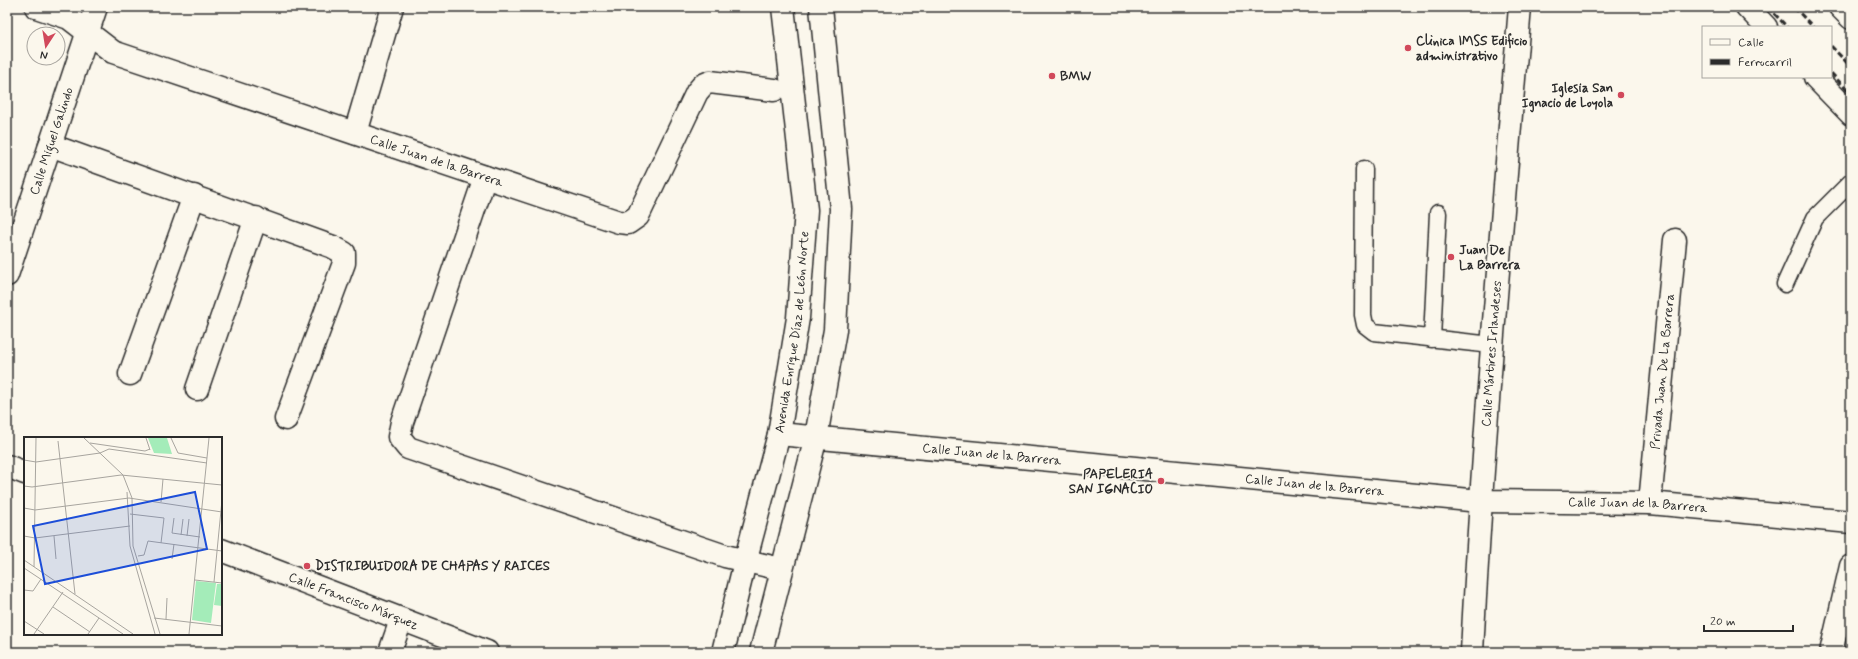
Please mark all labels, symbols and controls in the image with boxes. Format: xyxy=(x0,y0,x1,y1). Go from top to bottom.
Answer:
north arrow xyxy=(26,26,66,66)
legend xyxy=(1702,26,1832,78)
place label: Clinica IMSS Edificio administrativo xyxy=(1416,33,1528,65)
text: Calle xyxy=(1738,35,1764,51)
marker: Clinica IMSS Edificio administrativo xyxy=(1403,43,1413,53)
text: N xyxy=(39,47,49,62)
text: Ferrocarril xyxy=(1738,55,1792,71)
place label: BMW xyxy=(1060,68,1091,85)
marker: BMW xyxy=(1047,71,1057,81)
place label: Iglesia San Ignacio de Loyola xyxy=(1522,80,1613,113)
street label: Calle Miguel Galindo xyxy=(26,85,77,197)
marker: Iglesia San Ignacio de Loyola xyxy=(1616,90,1626,100)
street label: Calle Juan de la Barrera xyxy=(368,130,506,191)
street label: Avenida Enrique Díaz de León Norte xyxy=(771,230,813,434)
place label: Juan De La Barrera xyxy=(1459,242,1521,274)
marker: Juan De La Barrera xyxy=(1446,252,1456,262)
street label: Calle Mártires Irlandeses xyxy=(1478,280,1506,427)
street label: Privada Juan De La Barrera xyxy=(1647,293,1678,450)
inset map xyxy=(24,437,222,635)
street label: Calle Juan de la Barrera xyxy=(922,439,1063,469)
place label: PAPELERIA SAN IGNACIO xyxy=(1069,466,1153,498)
street label: Calle Juan de la Barrera xyxy=(1244,470,1385,500)
marker: PAPELERIA SAN IGNACIO xyxy=(1156,476,1166,486)
street label: Calle Juan de la Barrera xyxy=(1568,494,1708,517)
place label: DISTRIBUIDORA DE CHAPAS Y RAICES xyxy=(315,558,550,575)
marker: DISTRIBUIDORA DE CHAPAS Y RAICES xyxy=(302,561,312,571)
street label: Calle Francisco Márquez xyxy=(286,568,421,634)
scale bar xyxy=(1704,607,1793,633)
text: 20 m xyxy=(1710,614,1736,630)

